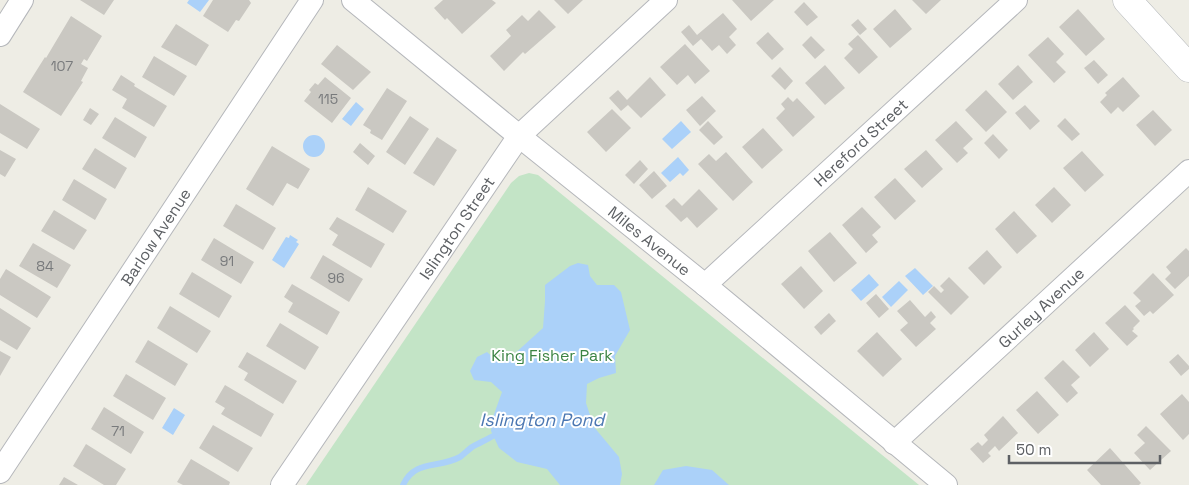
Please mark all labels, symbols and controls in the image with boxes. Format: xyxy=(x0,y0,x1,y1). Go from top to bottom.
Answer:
house number: 107 xyxy=(51,57,73,75)
house number: 115 xyxy=(318,90,338,108)
street label: Hereford Street xyxy=(809,94,912,191)
street label: Islington Street xyxy=(415,172,500,284)
street label: Barlow Avenue xyxy=(116,184,196,290)
street label: Miles Avenue xyxy=(604,202,695,281)
house number: 91 xyxy=(220,252,234,270)
house number: 84 xyxy=(36,257,54,275)
street label: Gurley Avenue xyxy=(994,263,1089,353)
house number: 96 xyxy=(327,269,345,287)
park label: King Fisher Park xyxy=(491,345,613,366)
water label: Islington Pond xyxy=(480,408,607,431)
house number: 71 xyxy=(111,422,125,440)
scale bar xyxy=(1009,432,1160,464)
text: 50 m xyxy=(1016,440,1051,459)

